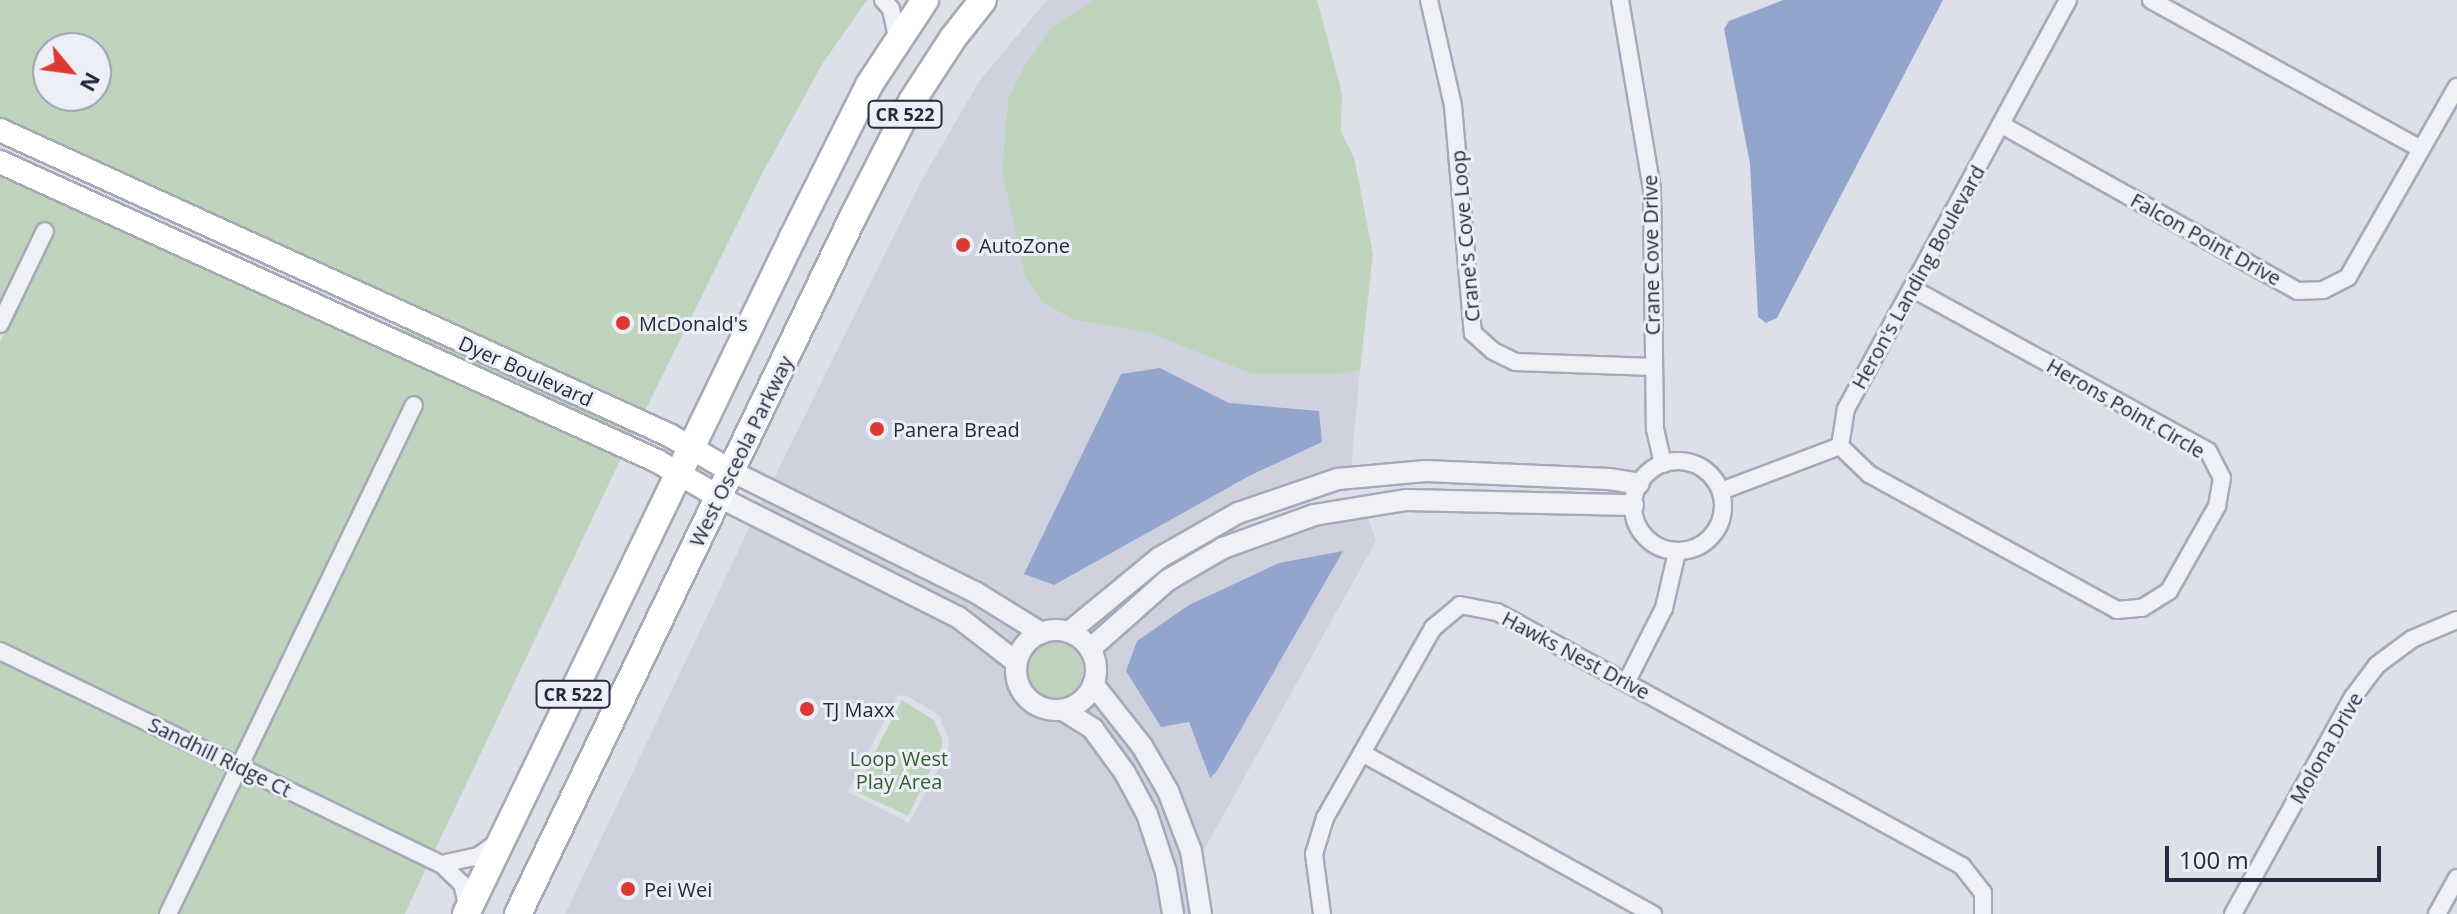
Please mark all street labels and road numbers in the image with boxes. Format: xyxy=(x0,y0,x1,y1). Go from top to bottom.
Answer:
road number: CR 522 xyxy=(867,100,943,128)
street label: Crane's Cove Loop xyxy=(1446,149,1484,323)
street label: Heron's Landing Boulevard xyxy=(1846,161,1990,393)
street label: Crane Cove Drive xyxy=(1638,175,1664,335)
street label: Falcon Point Drive xyxy=(2127,188,2285,290)
street label: Dyer Boulevard xyxy=(455,331,597,411)
street label: West Osceola Parkway xyxy=(684,352,798,550)
street label: Herons Point Circle xyxy=(2043,353,2209,463)
street label: Hawks Nest Drive xyxy=(1498,606,1654,704)
road number: CR 522 xyxy=(535,680,611,708)
street label: Molona Drive xyxy=(2284,688,2368,808)
street label: Sandhill Ridge Ct xyxy=(145,712,295,802)

